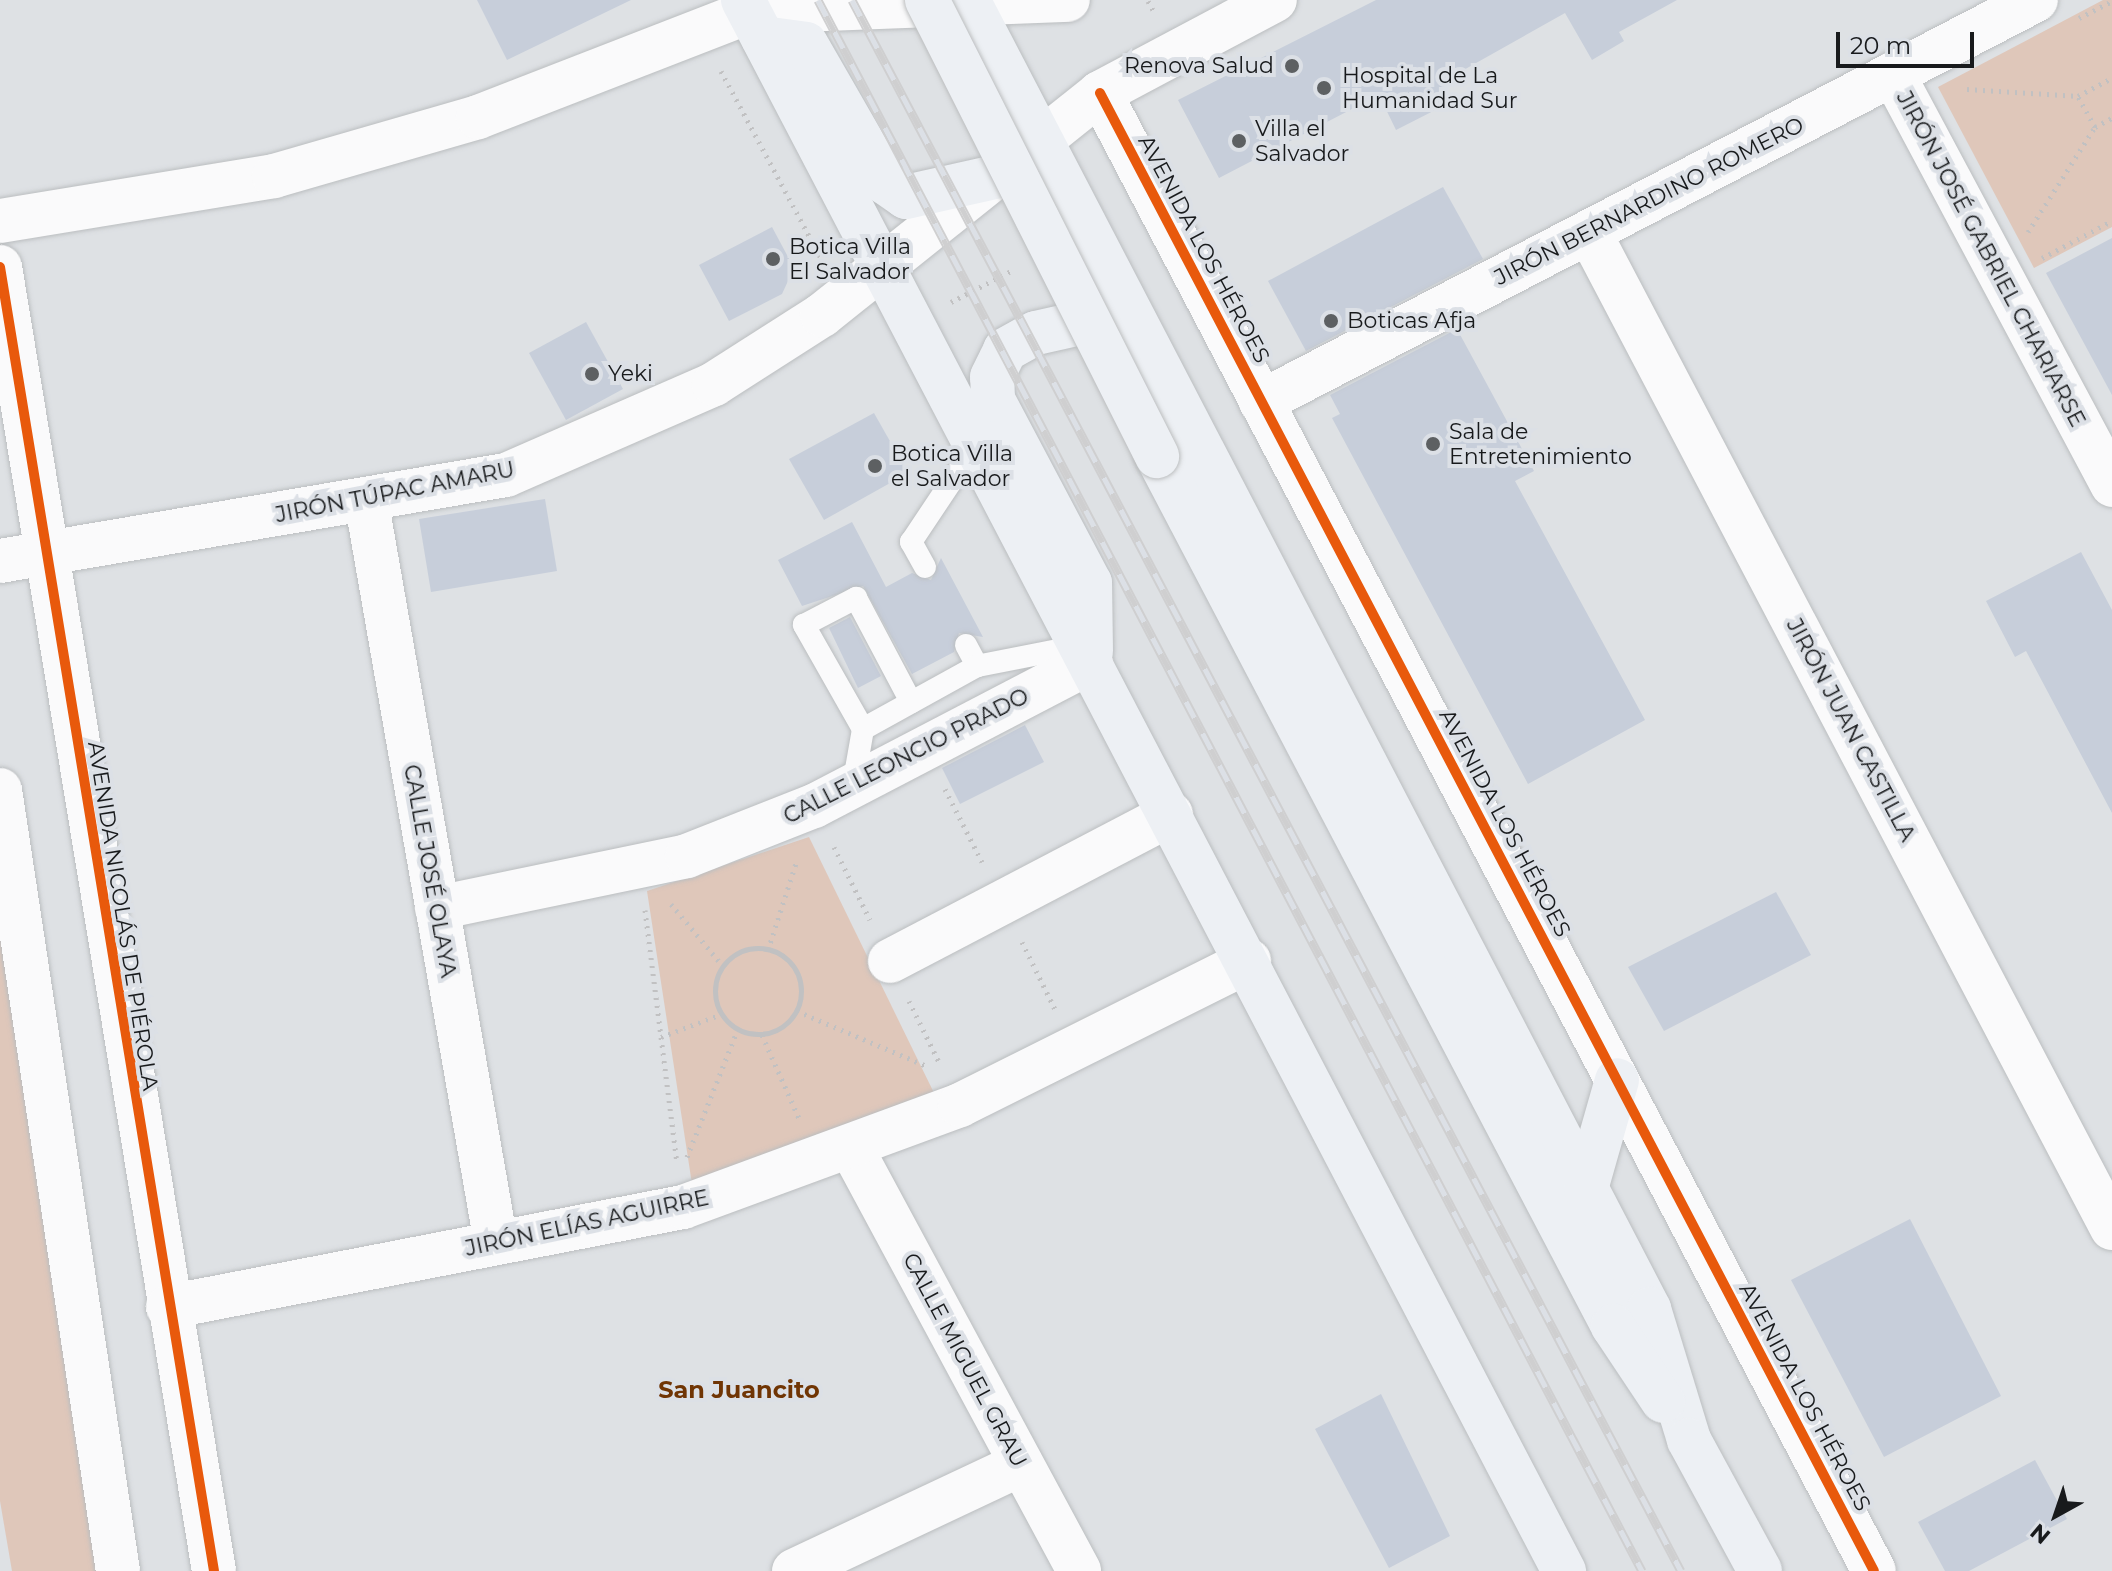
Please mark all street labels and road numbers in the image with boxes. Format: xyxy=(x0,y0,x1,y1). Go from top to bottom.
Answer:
street label: JIRÓN JOSÉ GABRIEL CHARIARSE xyxy=(1891,87,2091,431)
street label: JIRÓN BERNARDINO ROMERO xyxy=(1490,111,1808,291)
street label: AVENIDA LOS HÉROES xyxy=(1133,131,1275,367)
street label: JIRÓN TÚPAC AMARU xyxy=(273,456,517,528)
street label: JIRÓN JUAN CASTILLA xyxy=(1781,614,1921,846)
street label: CALLE LEONCIO PRADO xyxy=(779,683,1033,829)
street label: AVENIDA LOS HÉROES xyxy=(1434,705,1576,941)
street label: AVENIDA NICOLÁS DE PIÉROLA xyxy=(82,739,164,1093)
street label: CALLE JOSÉ OLAYA xyxy=(398,762,462,980)
street label: JIRÓN ELÍAS AGUIRRE xyxy=(463,1184,711,1262)
street label: CALLE MIGUEL GRAU xyxy=(897,1248,1033,1472)
street label: AVENIDA LOS HÉROES xyxy=(1734,1279,1876,1515)

